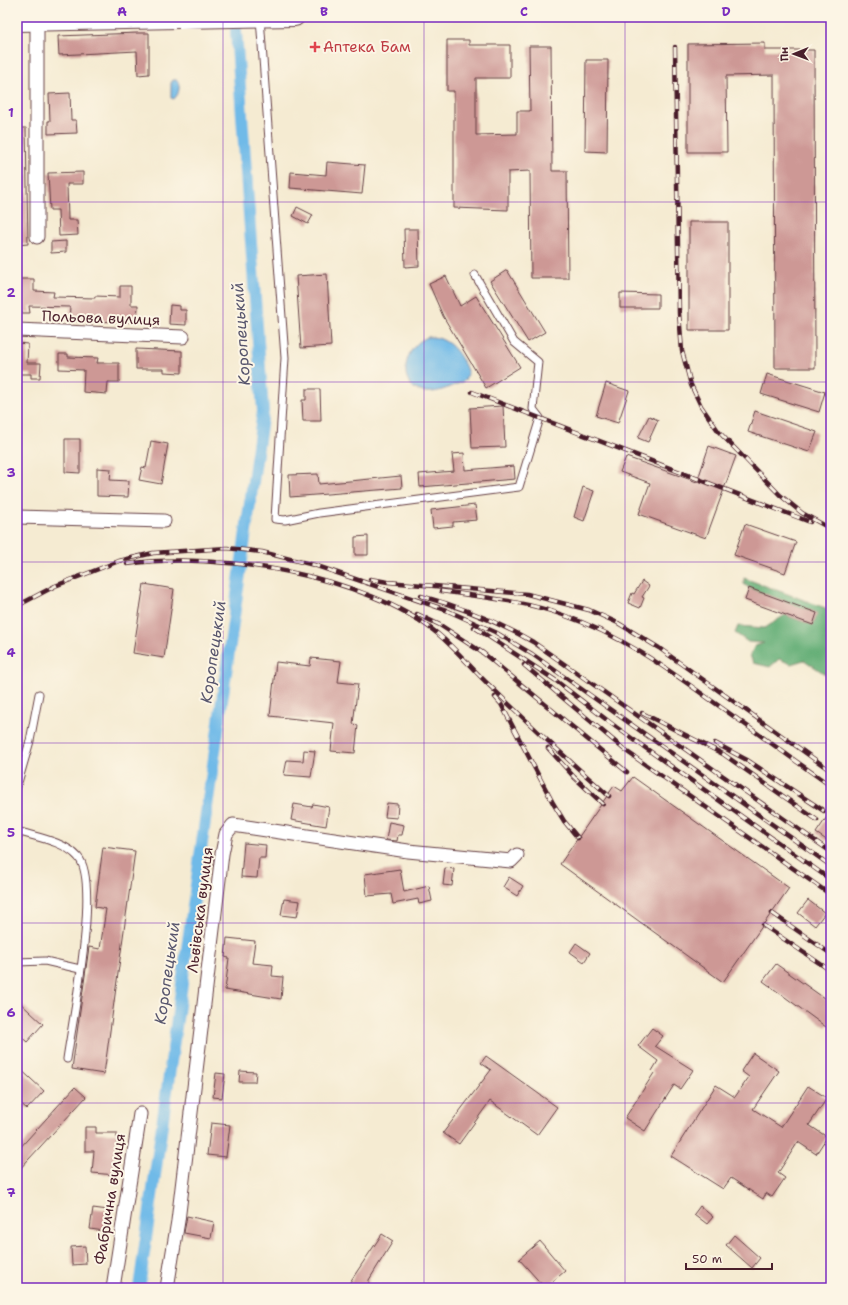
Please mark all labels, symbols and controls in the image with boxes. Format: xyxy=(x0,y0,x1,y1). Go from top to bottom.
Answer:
text: A xyxy=(117,3,127,20)
text: B xyxy=(320,3,328,20)
text: C xyxy=(520,3,528,20)
text: D xyxy=(721,3,731,20)
north arrow xyxy=(774,34,814,74)
place label: Аптека Бам xyxy=(323,37,411,57)
marker: Аптека Бам xyxy=(310,42,320,52)
text: Пн xyxy=(777,47,792,62)
text: 1 xyxy=(8,104,14,121)
water label: Коропецький xyxy=(227,282,255,386)
text: 2 xyxy=(6,284,16,301)
street label: Польова вулиця xyxy=(41,306,161,330)
text: 3 xyxy=(6,464,16,481)
water label: Коропецький xyxy=(195,599,231,705)
text: 4 xyxy=(6,644,16,661)
text: 5 xyxy=(7,824,15,841)
street label: Львівська вулиця xyxy=(182,846,218,974)
water label: Коропецький xyxy=(149,920,185,1026)
text: 6 xyxy=(6,1004,16,1021)
street label: Фабрична вулиця xyxy=(90,1132,130,1266)
text: 7 xyxy=(6,1184,16,1201)
scale bar xyxy=(686,1245,772,1271)
text: 50 m xyxy=(692,1251,722,1267)

